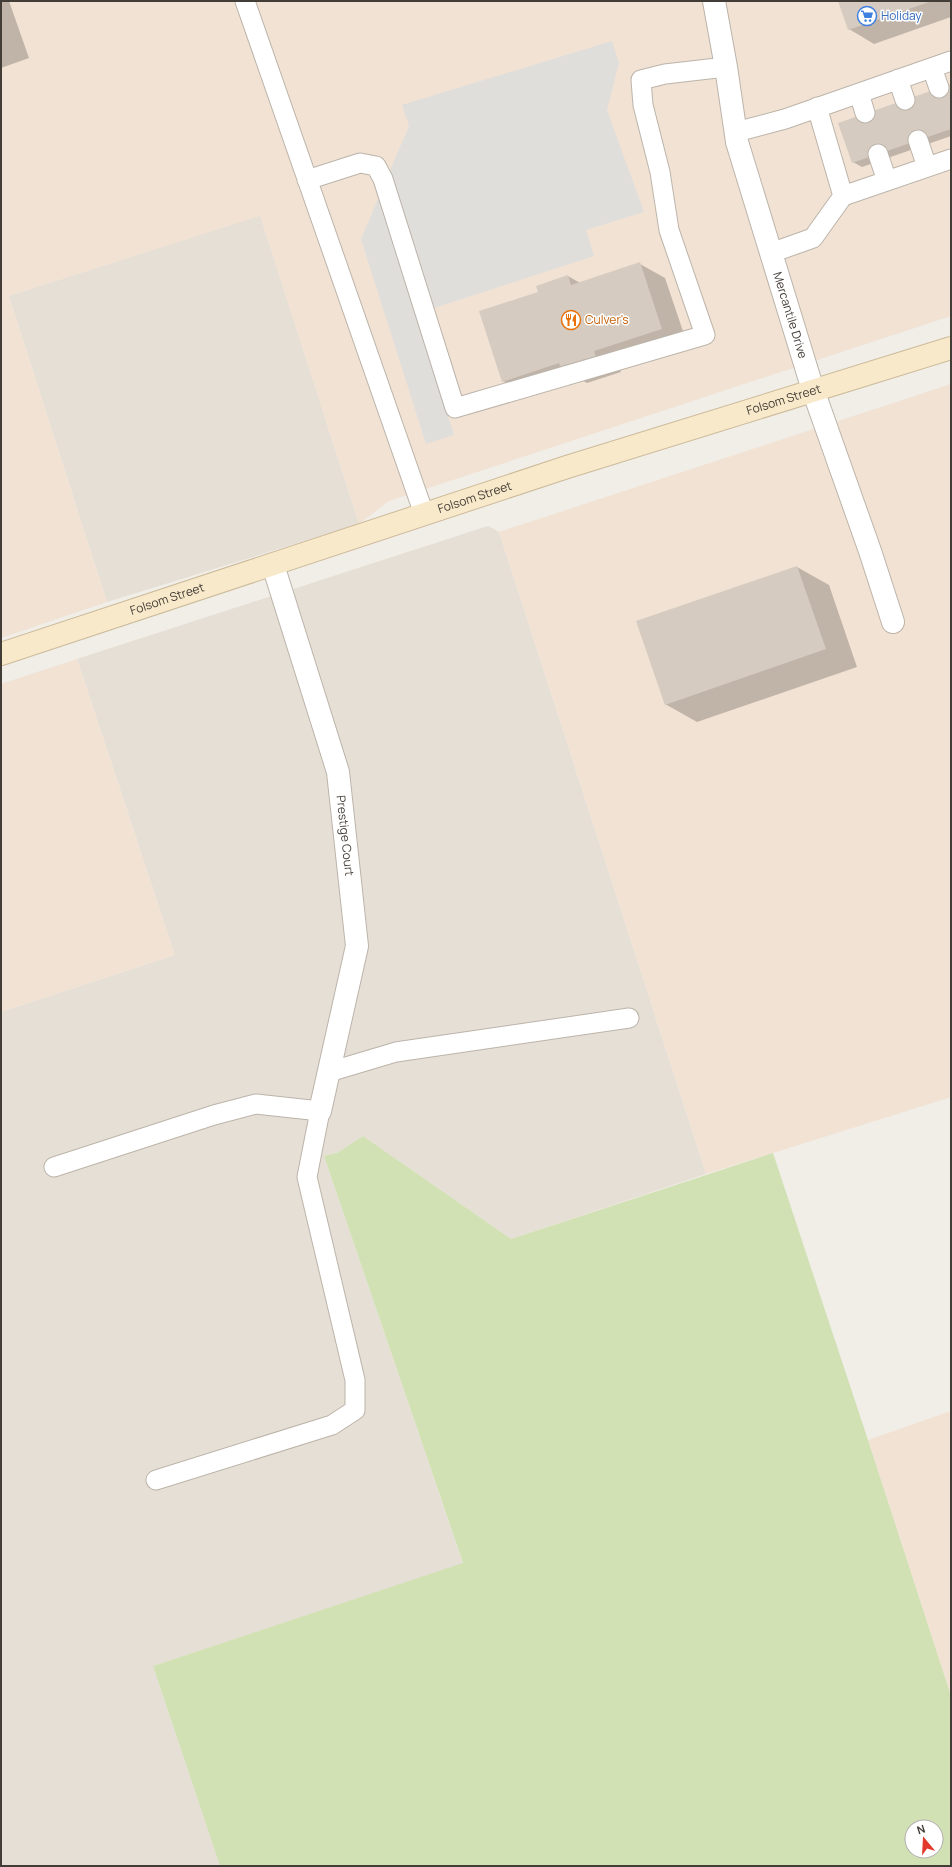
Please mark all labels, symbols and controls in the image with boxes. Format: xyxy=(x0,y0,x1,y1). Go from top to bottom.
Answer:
supermarket icon: Holiday xyxy=(856,5,878,27)
place label: Holiday xyxy=(881,7,922,24)
street label: Mercantile Drive xyxy=(769,270,812,360)
restaurant icon: Culver's xyxy=(560,309,582,331)
place label: Culver's xyxy=(585,311,629,328)
street label: Folsom Street xyxy=(744,380,823,419)
street label: Folsom Street xyxy=(435,477,514,517)
street label: Folsom Street xyxy=(128,578,206,619)
street label: Prestige Court xyxy=(333,794,358,877)
north arrow xyxy=(904,1819,944,1859)
text: N xyxy=(915,1821,927,1837)

